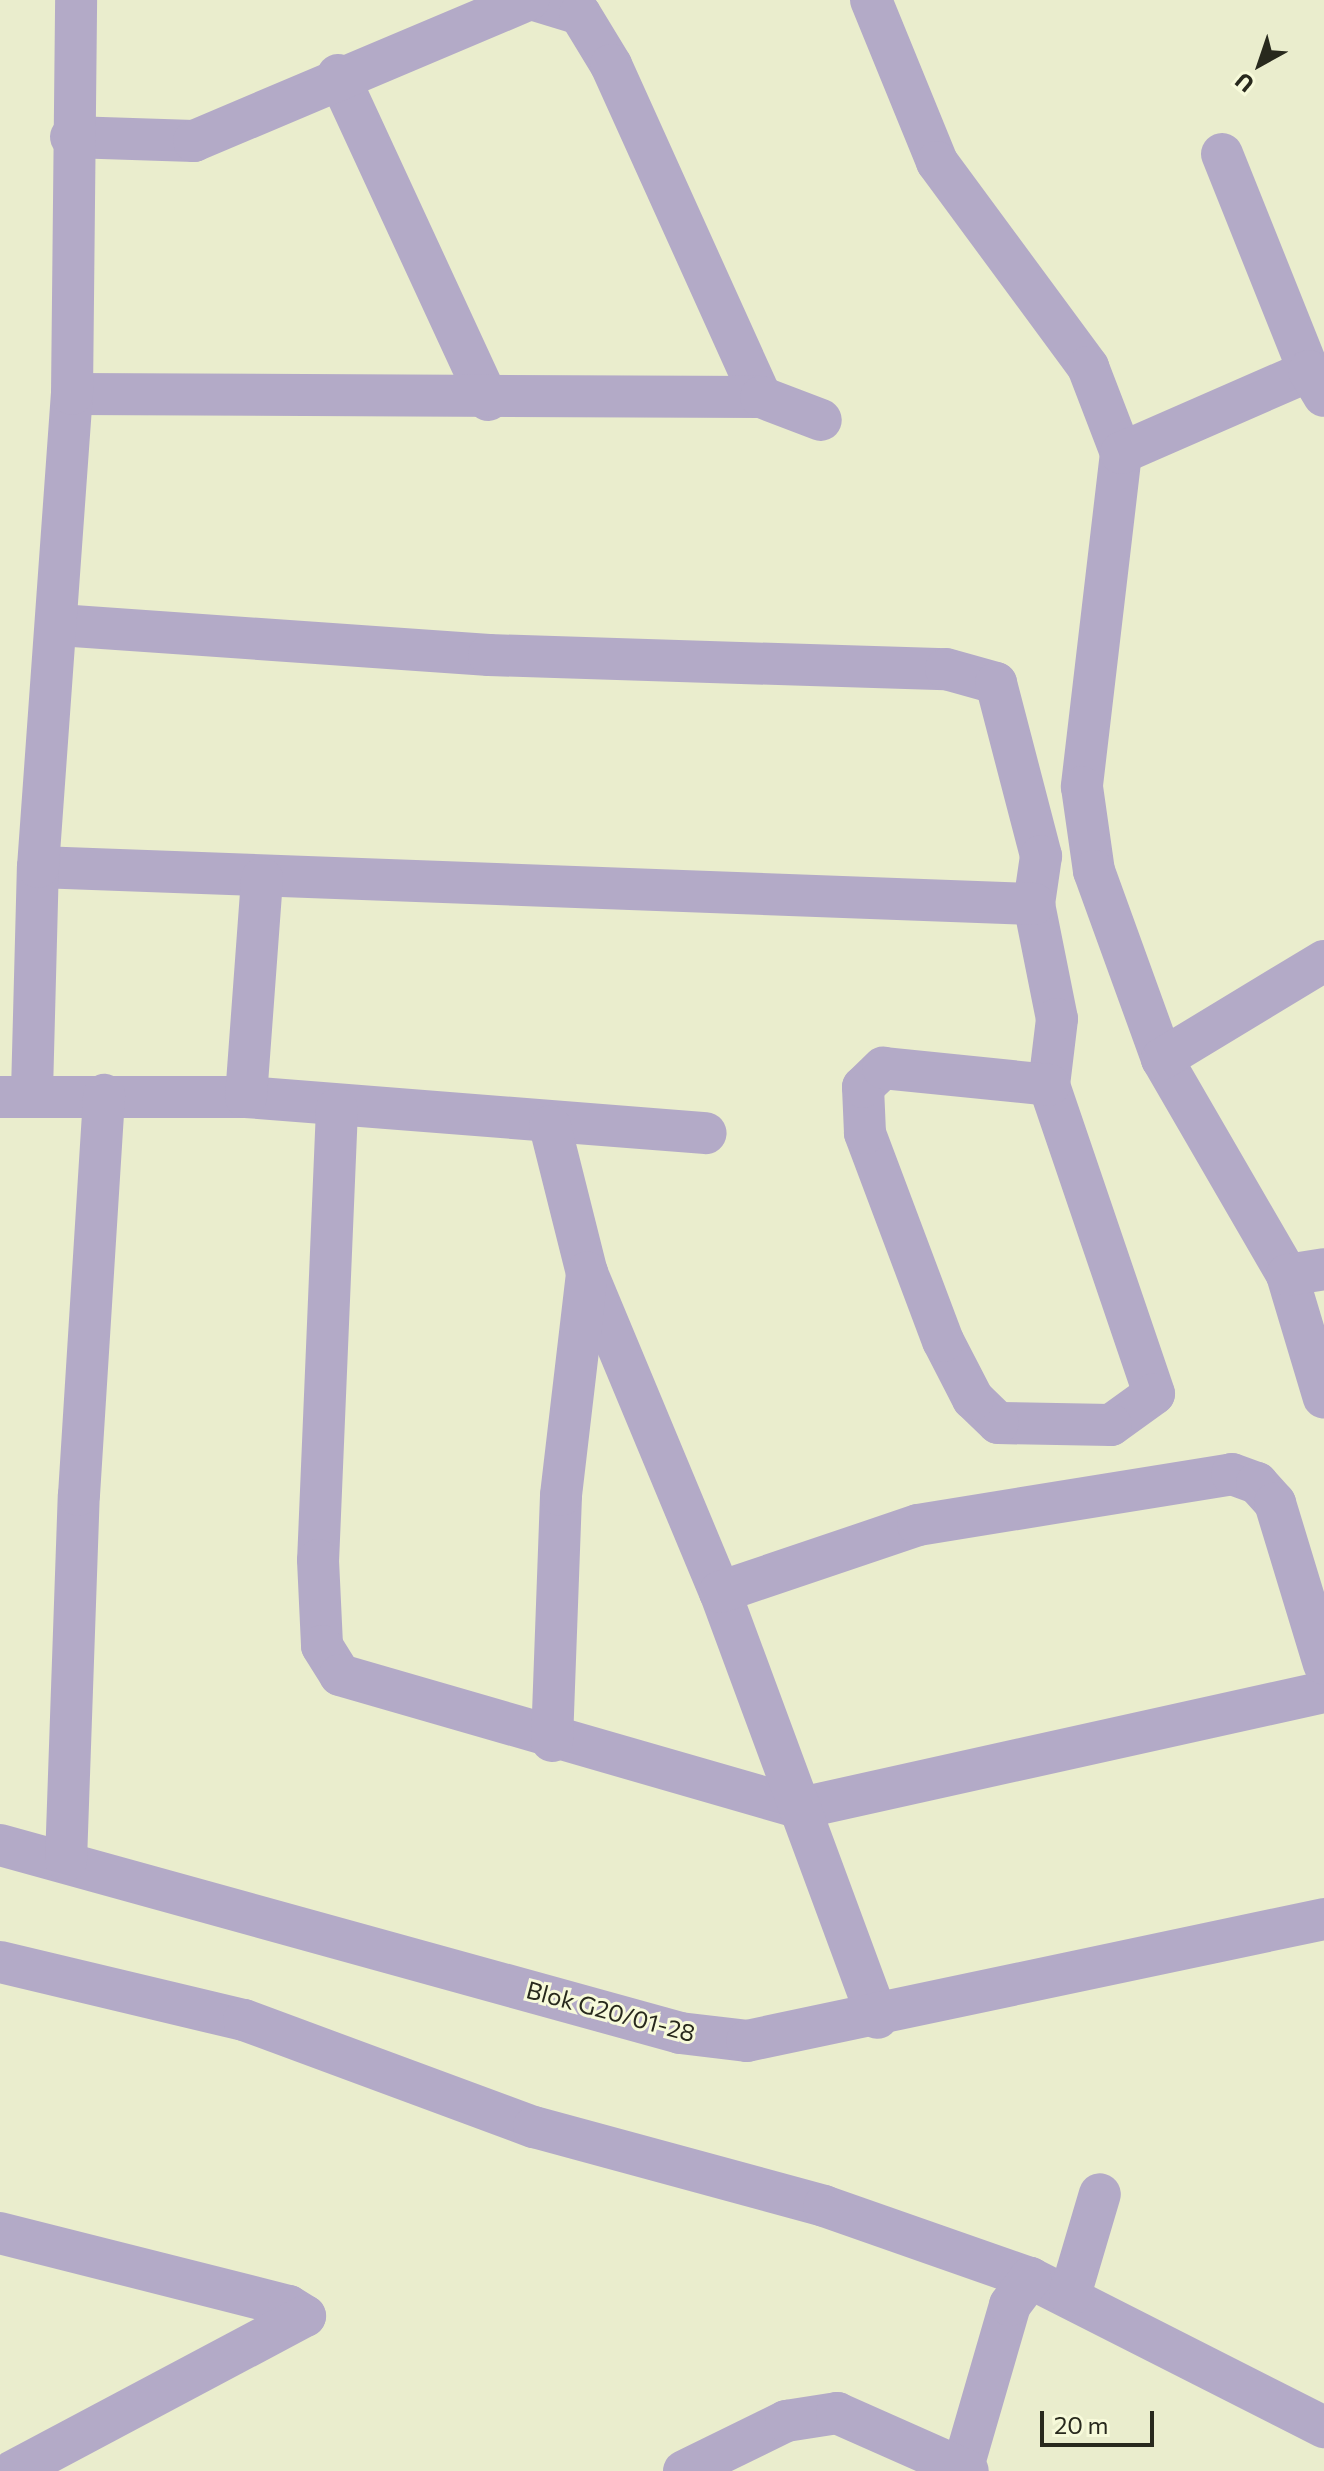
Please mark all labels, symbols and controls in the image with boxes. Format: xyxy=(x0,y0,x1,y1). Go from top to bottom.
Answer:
north arrow xyxy=(1220,24,1300,104)
text: U xyxy=(1229,67,1259,98)
street label: Blok G20/01-28 xyxy=(524,1975,698,2047)
scale bar xyxy=(1044,2395,1158,2445)
text: 20 m xyxy=(1054,2410,1108,2439)

